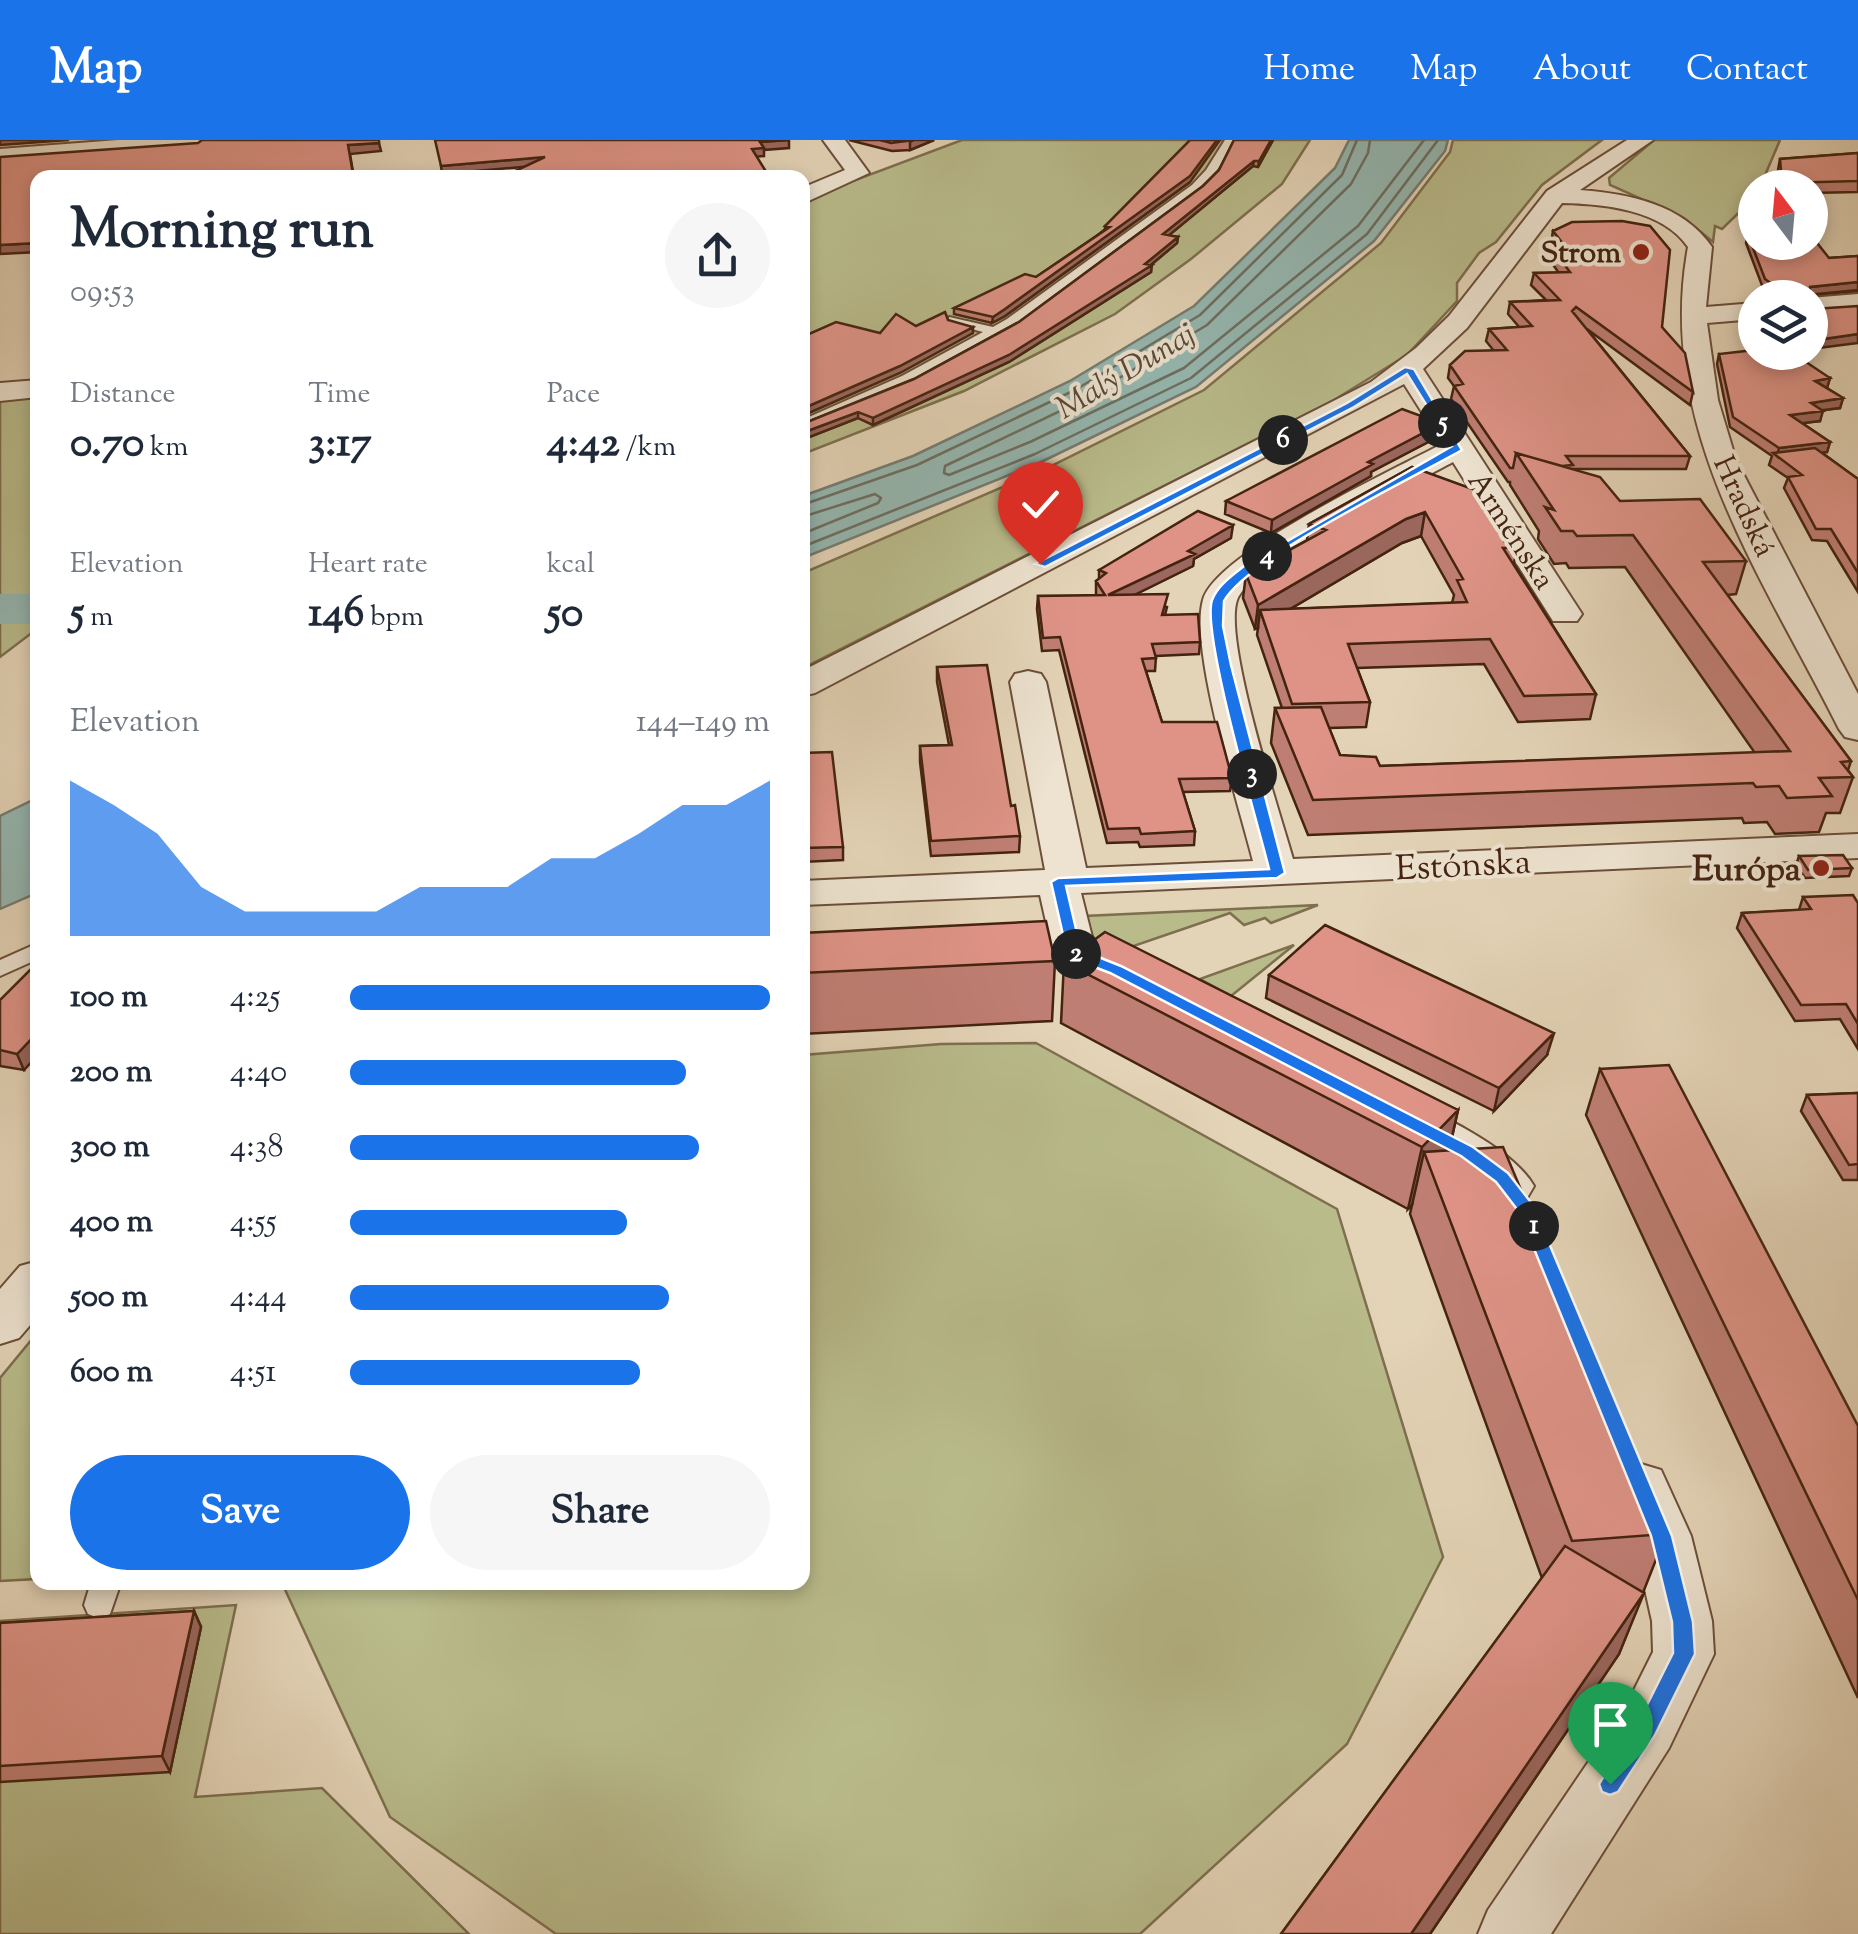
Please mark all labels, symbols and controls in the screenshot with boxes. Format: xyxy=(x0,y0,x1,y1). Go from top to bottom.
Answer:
text: Map xyxy=(50,36,142,105)
text: Home xyxy=(1263,45,1355,96)
text: Map xyxy=(1410,45,1478,96)
text: About xyxy=(1533,45,1631,96)
text: Contact xyxy=(1686,45,1808,96)
north arrow xyxy=(1738,170,1828,260)
map controls xyxy=(1738,170,1828,370)
text: Morning run xyxy=(70,193,374,272)
button: share xyxy=(665,203,770,308)
place label: Strom xyxy=(1540,233,1621,276)
marker: Strom xyxy=(1630,241,1652,263)
text: 09:53 xyxy=(70,270,135,316)
button: layers xyxy=(1738,280,1828,370)
water label: Malý Dunaj xyxy=(1048,313,1205,432)
text: Distance xyxy=(70,375,176,415)
text: Time xyxy=(308,375,371,415)
text: Pace xyxy=(547,375,600,415)
pin: 5 xyxy=(1418,398,1468,448)
text: 5 xyxy=(1438,403,1448,443)
text: 0.70 xyxy=(70,415,144,475)
text: 3:17 xyxy=(308,415,372,475)
text: 4:42 xyxy=(547,415,620,475)
pin: 6 xyxy=(1258,415,1308,465)
text: 6 xyxy=(1276,420,1290,460)
text: km xyxy=(144,428,189,468)
text: /km xyxy=(620,428,676,468)
street label: Hradská xyxy=(1701,449,1785,565)
pin xyxy=(998,462,1083,565)
street label: Arménska xyxy=(1456,464,1564,599)
icon: check xyxy=(1013,477,1068,532)
pin: 4 xyxy=(1242,531,1292,581)
text: 4 xyxy=(1260,536,1274,576)
text: Elevation xyxy=(70,545,184,585)
text: Heart rate xyxy=(308,545,428,585)
text: kcal xyxy=(547,545,595,585)
text: 5 xyxy=(70,585,84,645)
text: 146 xyxy=(308,585,364,645)
text: 50 xyxy=(547,585,583,645)
text: m xyxy=(84,598,114,638)
text: bpm xyxy=(364,598,424,638)
text: Elevation xyxy=(70,700,200,746)
text: 144–149 m xyxy=(636,700,770,746)
pin: 3 xyxy=(1227,749,1277,799)
text: 3 xyxy=(1246,754,1258,794)
street label: Estónska xyxy=(1394,838,1532,897)
place label: Európa xyxy=(1692,846,1801,897)
marker: Európa xyxy=(1810,857,1832,879)
pin: 2 xyxy=(1051,929,1101,979)
text: 2 xyxy=(1069,934,1083,974)
text: 100 m xyxy=(70,975,148,1021)
text: 4:25 xyxy=(230,975,280,1021)
text: 200 m xyxy=(70,1050,152,1096)
text: 4:40 xyxy=(230,1050,287,1096)
text: 300 m xyxy=(70,1125,150,1171)
text: 4:38 xyxy=(230,1125,283,1171)
text: 400 m xyxy=(70,1200,153,1246)
text: 4:55 xyxy=(230,1200,277,1246)
pin: 1 xyxy=(1509,1201,1559,1251)
text: 1 xyxy=(1529,1206,1539,1246)
text: 500 m xyxy=(70,1275,148,1321)
text: 4:44 xyxy=(230,1275,287,1321)
text: 600 m xyxy=(70,1350,153,1396)
text: 4:51 xyxy=(230,1350,276,1396)
button: Save xyxy=(70,1455,410,1570)
button: Share xyxy=(430,1455,770,1570)
pin xyxy=(1568,1682,1653,1785)
icon: arrive xyxy=(1583,1697,1638,1752)

